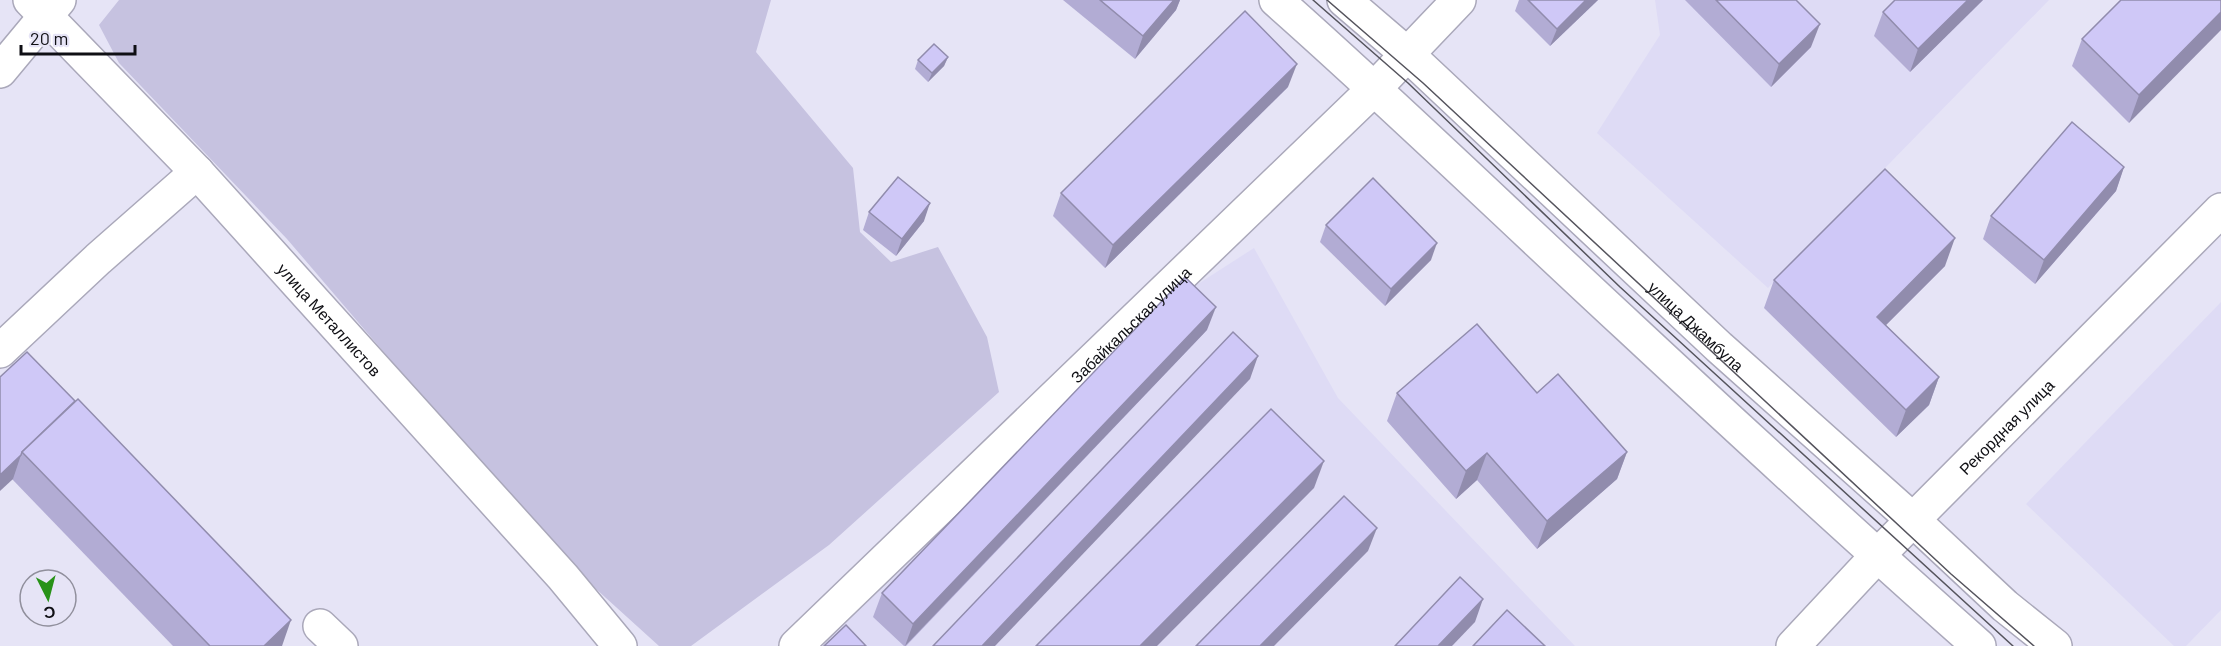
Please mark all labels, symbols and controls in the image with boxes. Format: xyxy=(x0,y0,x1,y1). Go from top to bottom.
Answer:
scale bar xyxy=(21,18,135,56)
text: 20 m xyxy=(30,27,68,49)
street label: улица Металлистов xyxy=(274,259,386,379)
street label: Забайкальская улица xyxy=(1066,262,1194,386)
street label: улица Джамбула xyxy=(1645,277,1748,375)
street label: Рекордная улица xyxy=(1955,375,2057,478)
north arrow xyxy=(18,568,78,628)
text: С xyxy=(42,603,56,624)

